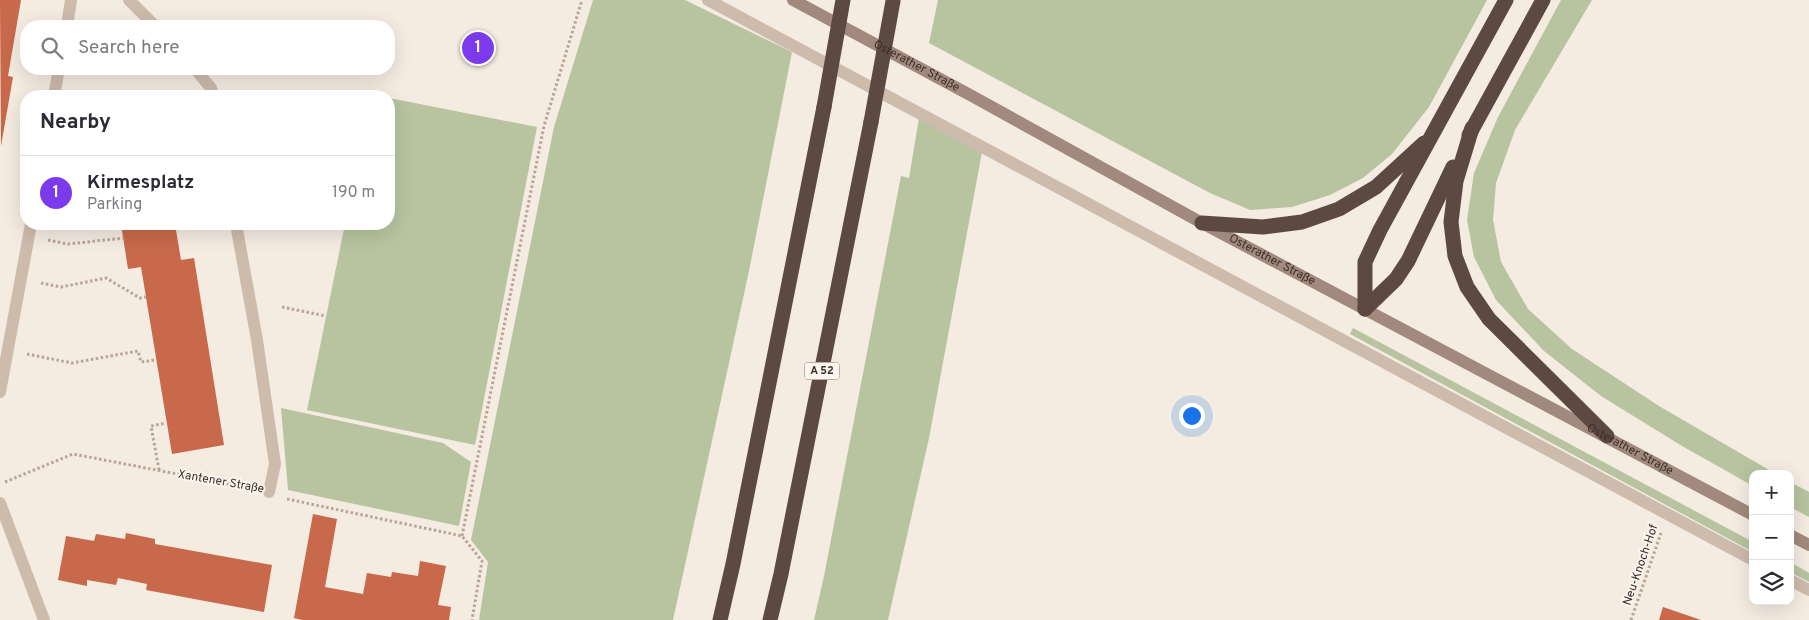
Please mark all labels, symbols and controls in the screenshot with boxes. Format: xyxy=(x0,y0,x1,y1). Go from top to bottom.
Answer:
search box xyxy=(20,20,395,75)
pin: 1 xyxy=(462,29,494,67)
icon: search xyxy=(38,34,66,62)
text: Search here xyxy=(78,36,180,60)
street label: Osterather Straße xyxy=(870,36,962,96)
text: Nearby xyxy=(40,109,111,136)
text: Kirmesplatz xyxy=(87,171,194,195)
text: 1 xyxy=(53,183,59,203)
text: 190 m xyxy=(332,183,375,203)
text: Parking xyxy=(87,195,142,215)
street label: Osterather Straße xyxy=(1226,231,1318,290)
road number: A 52 xyxy=(804,362,840,380)
your location xyxy=(1179,403,1205,429)
street label: Osterather Straße xyxy=(1584,420,1676,479)
street label: Xantener Straße xyxy=(177,467,265,497)
map controls xyxy=(1749,470,1794,605)
button: + xyxy=(1749,470,1794,515)
button: − xyxy=(1749,515,1794,560)
street label: Neu-Knoch-Hof xyxy=(1620,522,1662,608)
button: layers xyxy=(1749,560,1794,605)

